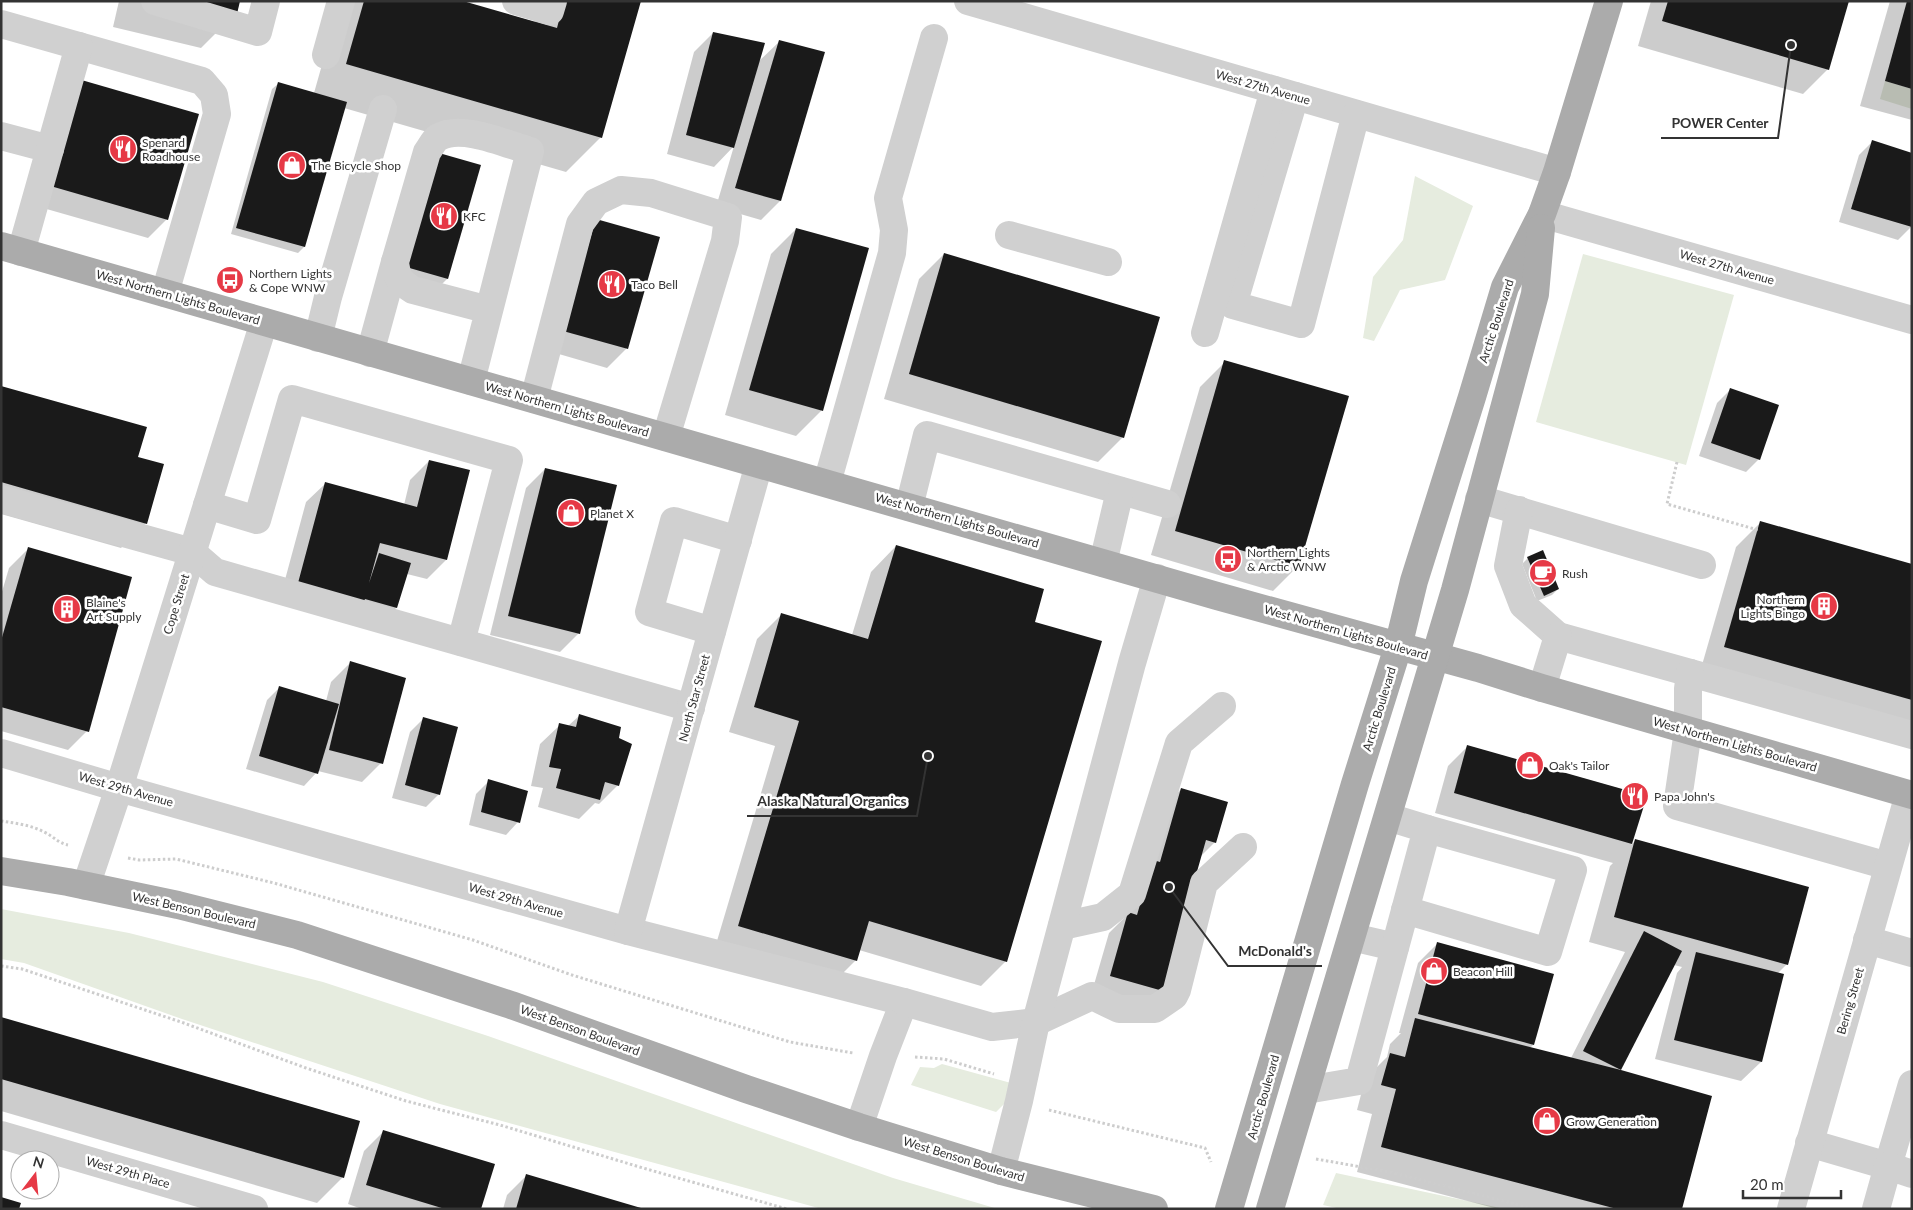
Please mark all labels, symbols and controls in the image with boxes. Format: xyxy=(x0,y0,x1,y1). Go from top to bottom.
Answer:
street label: West 27th Avenue xyxy=(1214,66,1312,108)
callout: POWER Center xyxy=(1661,109,1778,138)
text: POWER Center xyxy=(1671,114,1769,131)
restaurant icon: Spenard Roadhouse xyxy=(108,134,138,164)
place label: Spenard Roadhouse xyxy=(142,135,200,164)
shop icon: The Bicycle Shop xyxy=(277,150,307,180)
place label: The Bicycle Shop xyxy=(311,158,401,173)
restaurant icon: KFC xyxy=(429,201,459,231)
place label: KFC xyxy=(463,209,486,224)
street label: West 27th Avenue xyxy=(1678,246,1776,288)
bus stop icon: Northern Lights & Cope WNW xyxy=(215,265,245,295)
street label: West Northern Lights Boulevard xyxy=(94,266,262,328)
place label: Northern Lights & Cope WNW xyxy=(249,266,332,295)
restaurant icon: Taco Bell xyxy=(597,269,627,299)
place label: Taco Bell xyxy=(631,277,678,292)
street label: Arctic Boulevard xyxy=(1475,277,1517,365)
street label: West Northern Lights Boulevard xyxy=(483,378,651,440)
street label: West Northern Lights Boulevard xyxy=(873,489,1041,551)
shop icon: Planet X xyxy=(556,498,586,528)
place label: Planet X xyxy=(590,506,634,521)
bus stop icon: Northern Lights & Arctic WNW xyxy=(1213,544,1243,574)
place label: Northern Lights & Arctic WNW xyxy=(1247,545,1330,574)
cafe icon: Rush xyxy=(1528,558,1558,588)
place label: Rush xyxy=(1562,566,1588,581)
street label: Cope Street xyxy=(160,571,193,636)
building icon: Northern Lights Bingo xyxy=(1809,591,1839,621)
place label: Northern Lights Bingo xyxy=(1740,592,1805,621)
building icon: Blaine's Art Supply xyxy=(52,594,82,624)
place label: Blaine's Art Supply xyxy=(86,595,142,624)
street label: West Northern Lights Boulevard xyxy=(1262,601,1430,663)
street label: North Star Street xyxy=(675,652,713,743)
street label: Arctic Boulevard xyxy=(1359,665,1399,753)
street label: West Northern Lights Boulevard xyxy=(1651,713,1819,775)
shop icon: Oak's Tailor xyxy=(1515,750,1545,780)
place label: Oak's Tailor xyxy=(1549,758,1610,773)
street label: West 29th Avenue xyxy=(77,768,175,810)
restaurant icon: Papa John's xyxy=(1620,781,1650,811)
callout: Alaska Natural Organics xyxy=(747,787,917,816)
place label: Papa John's xyxy=(1654,789,1715,804)
text: Alaska Natural Organics xyxy=(756,792,907,809)
street label: West 29th Avenue xyxy=(467,879,565,921)
street label: West Benson Boulevard xyxy=(131,888,257,932)
callout: McDonald's xyxy=(1228,937,1322,966)
text: McDonald's xyxy=(1238,942,1312,959)
shop icon: Beacon Hill xyxy=(1419,956,1449,986)
place label: Beacon Hill xyxy=(1453,964,1513,979)
street label: Bering Street xyxy=(1833,965,1867,1036)
street label: West Benson Boulevard xyxy=(518,1001,642,1059)
street label: Arctic Boulevard xyxy=(1244,1053,1282,1141)
shop icon: Grow Generation xyxy=(1532,1106,1562,1136)
place label: Grow Generation xyxy=(1566,1114,1657,1129)
street label: West Benson Boulevard xyxy=(901,1133,1027,1185)
north arrow xyxy=(10,1150,60,1200)
text: N xyxy=(31,1152,46,1172)
street label: West 29th Place xyxy=(84,1153,172,1191)
scale bar xyxy=(1743,1168,1840,1200)
text: 20 m xyxy=(1750,1175,1784,1193)

